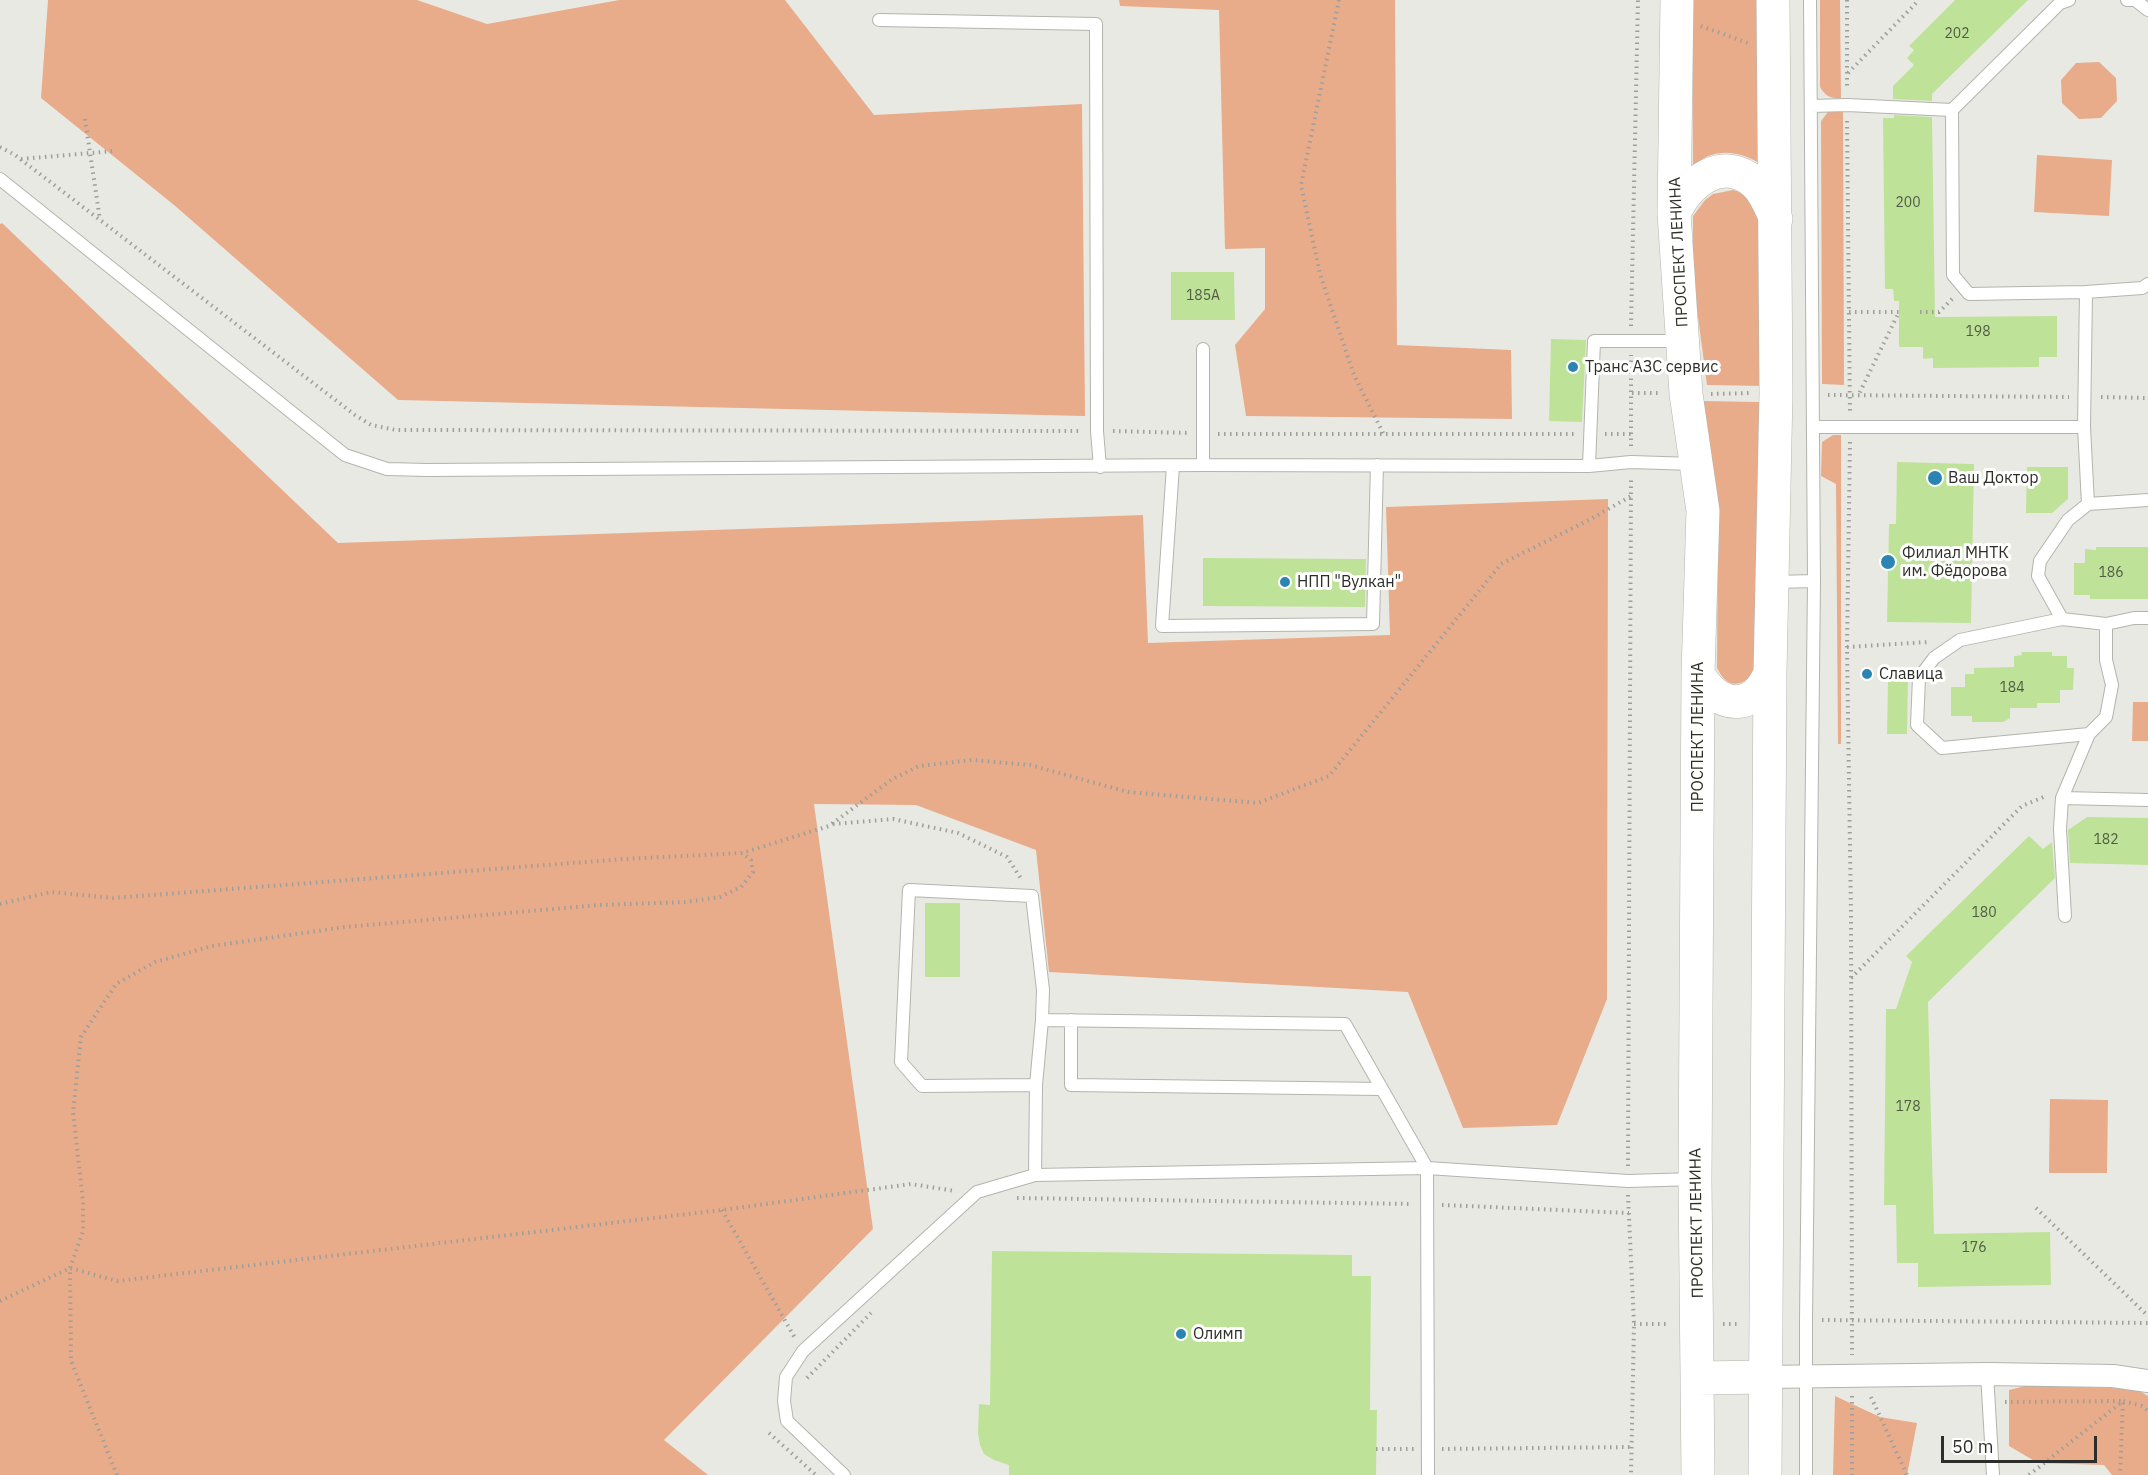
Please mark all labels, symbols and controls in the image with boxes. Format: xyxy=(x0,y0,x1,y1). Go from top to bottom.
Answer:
house number: 202 xyxy=(1944,26,1970,42)
street label: ПРОСПЕКТ ЛЕНИНА xyxy=(1665,176,1693,328)
house number: 200 xyxy=(1895,195,1921,211)
house number: 185А xyxy=(1186,288,1220,304)
house number: 198 xyxy=(1965,324,1991,340)
place label: Транс АЗС сервис xyxy=(1585,357,1718,377)
marker: Транс АЗС сервис xyxy=(1566,360,1580,374)
place label: Ваш Доктор xyxy=(1948,468,2038,488)
marker: Ваш Доктор xyxy=(1926,469,1944,487)
place label: Филиал МНТК им. Фёдорова xyxy=(1902,543,2009,581)
marker: Филиал МНТК им. Фёдорова xyxy=(1879,553,1897,571)
house number: 186 xyxy=(2098,565,2124,581)
place label: НПП "Вулкан" xyxy=(1297,572,1401,592)
marker: НПП "Вулкан" xyxy=(1278,575,1292,589)
street label: ПРОСПЕКТ ЛЕНИНА xyxy=(1688,662,1708,812)
place label: Славица xyxy=(1879,664,1943,684)
marker: Славица xyxy=(1860,667,1874,681)
house number: 184 xyxy=(1999,680,2025,696)
house number: 182 xyxy=(2093,832,2119,848)
house number: 180 xyxy=(1971,905,1997,921)
house number: 178 xyxy=(1895,1099,1921,1115)
street label: ПРОСПЕКТ ЛЕНИНА xyxy=(1686,1148,1708,1298)
house number: 176 xyxy=(1961,1240,1987,1256)
place label: Олимп xyxy=(1193,1324,1243,1344)
marker: Олимп xyxy=(1174,1327,1188,1341)
scale bar xyxy=(1944,1424,2100,1462)
text: 50 m xyxy=(1952,1435,1994,1458)

